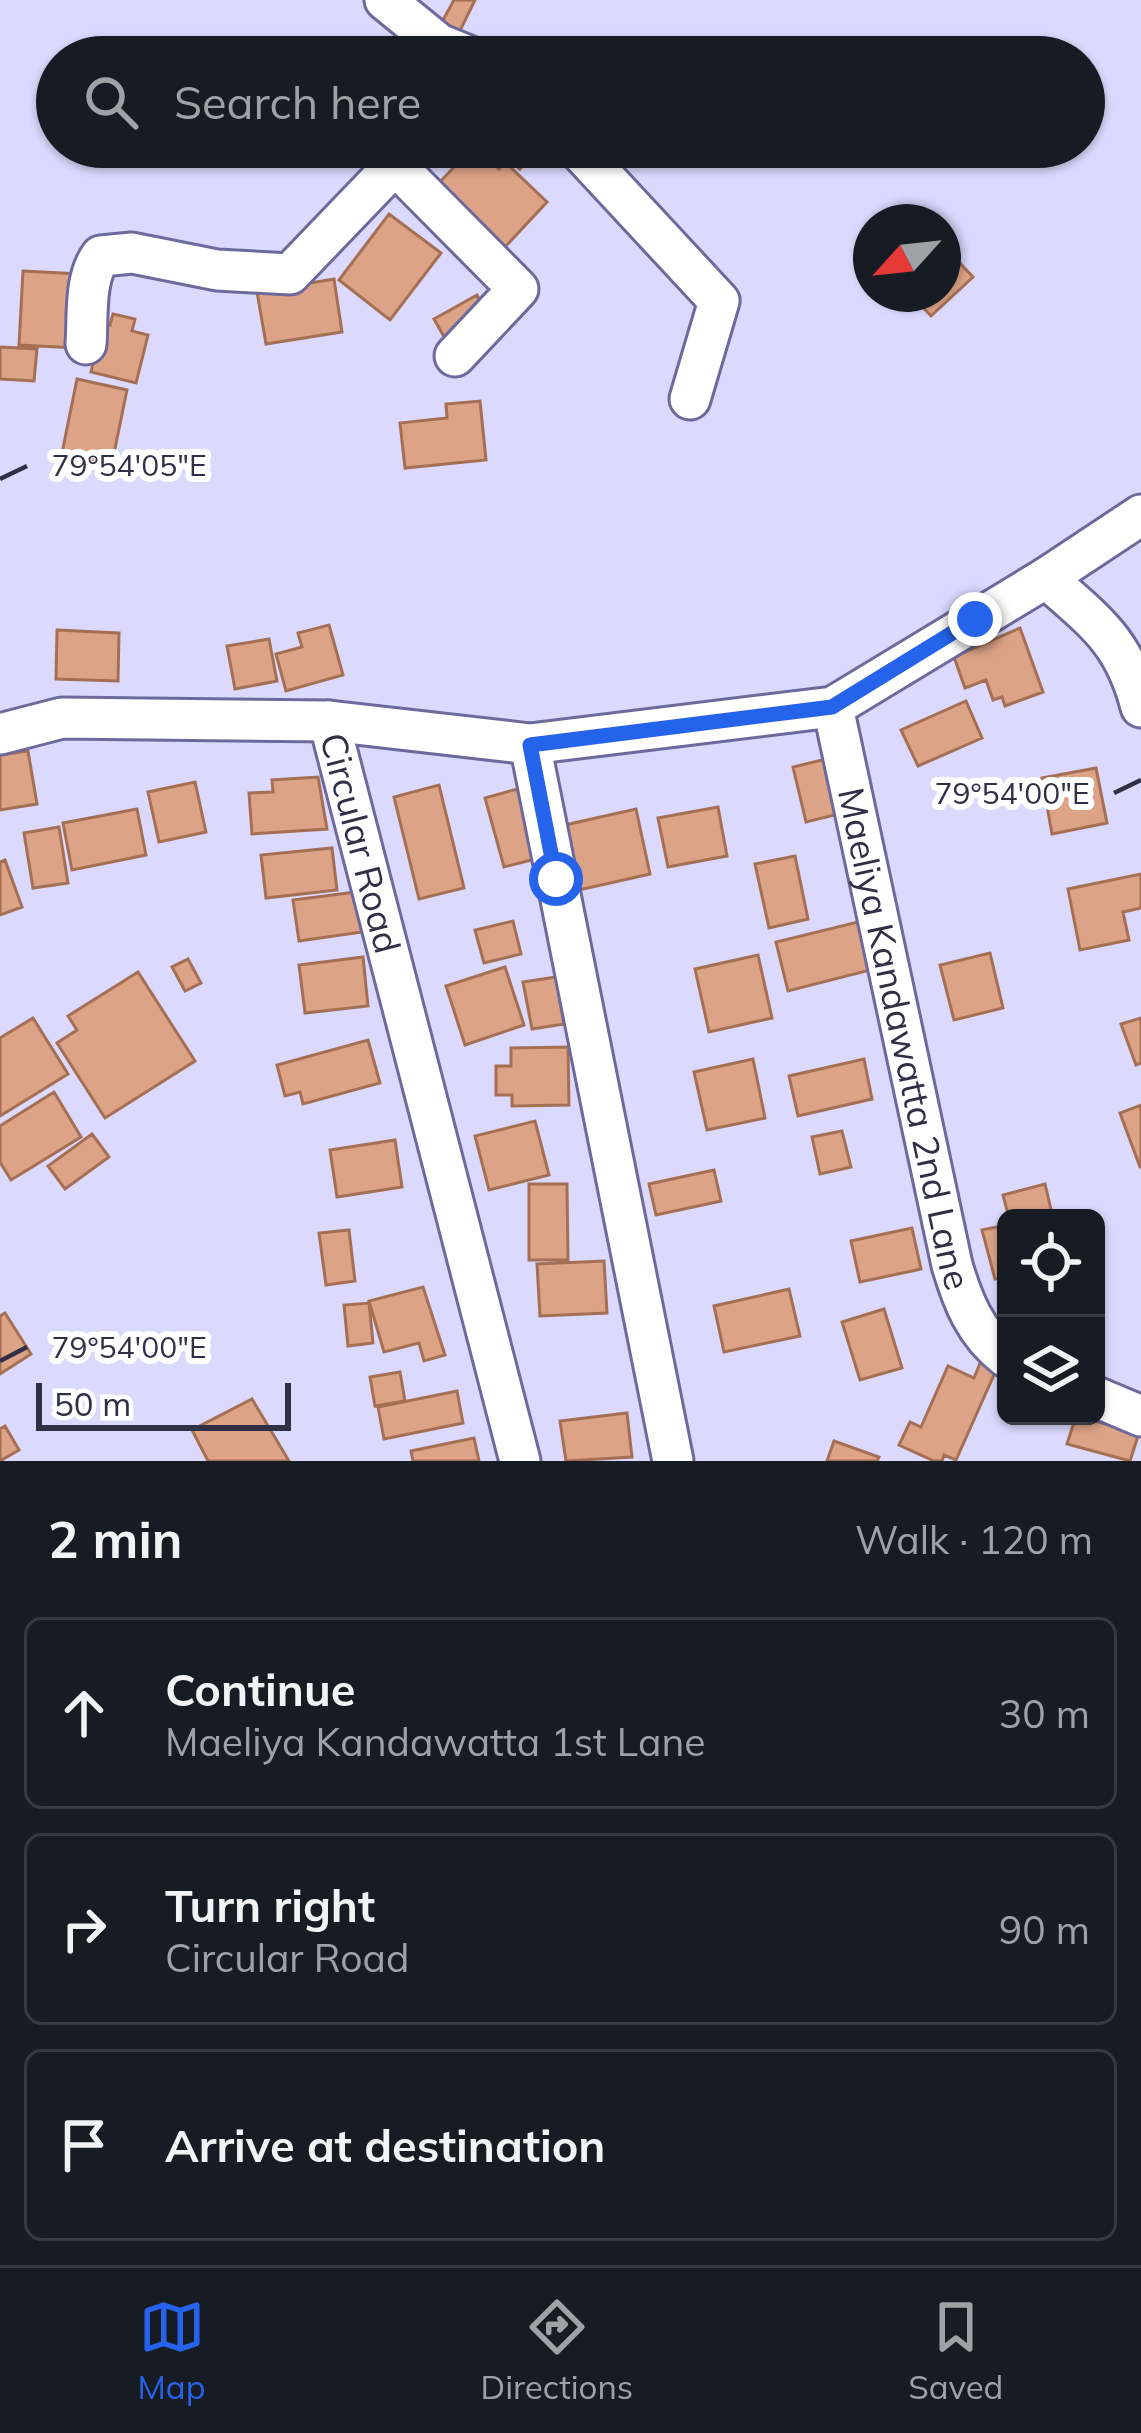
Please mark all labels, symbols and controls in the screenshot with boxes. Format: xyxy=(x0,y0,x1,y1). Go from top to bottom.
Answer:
search box xyxy=(36,36,1105,168)
icon: search xyxy=(78,69,144,135)
text: Search here xyxy=(174,74,421,130)
north arrow xyxy=(853,204,961,312)
text: 79°54'05"E xyxy=(51,446,207,484)
route end xyxy=(948,592,1002,646)
street label: Circular Road xyxy=(311,728,411,958)
text: 79°54'00"E xyxy=(934,774,1090,812)
street label: Maeliya Kandawatta 2nd Lane xyxy=(829,784,981,1295)
route start xyxy=(529,852,583,906)
map controls xyxy=(997,1209,1105,1425)
button: locate xyxy=(997,1209,1105,1317)
button: layers xyxy=(997,1317,1105,1425)
text: 79°54'00"E xyxy=(51,1328,207,1366)
scale bar xyxy=(36,1377,291,1430)
text: 50 m xyxy=(54,1383,131,1424)
text: 2 min xyxy=(48,1507,183,1571)
text: Walk · 120 m xyxy=(855,1515,1093,1564)
text: Continue xyxy=(165,1661,355,1717)
icon: ahead xyxy=(51,1680,117,1746)
text: 30 m xyxy=(999,1689,1090,1738)
text: Maeliya Kandawatta 1st Lane xyxy=(165,1717,706,1766)
text: Turn right xyxy=(165,1877,375,1933)
icon: right xyxy=(51,1896,117,1962)
text: 90 m xyxy=(999,1905,1090,1954)
text: Circular Road xyxy=(165,1933,409,1982)
icon: arrive xyxy=(51,2112,117,2178)
text: Arrive at destination xyxy=(165,2117,605,2173)
tab: Map xyxy=(138,2294,205,2407)
tab: Directions xyxy=(481,2294,633,2407)
tab: Saved xyxy=(908,2294,1003,2407)

